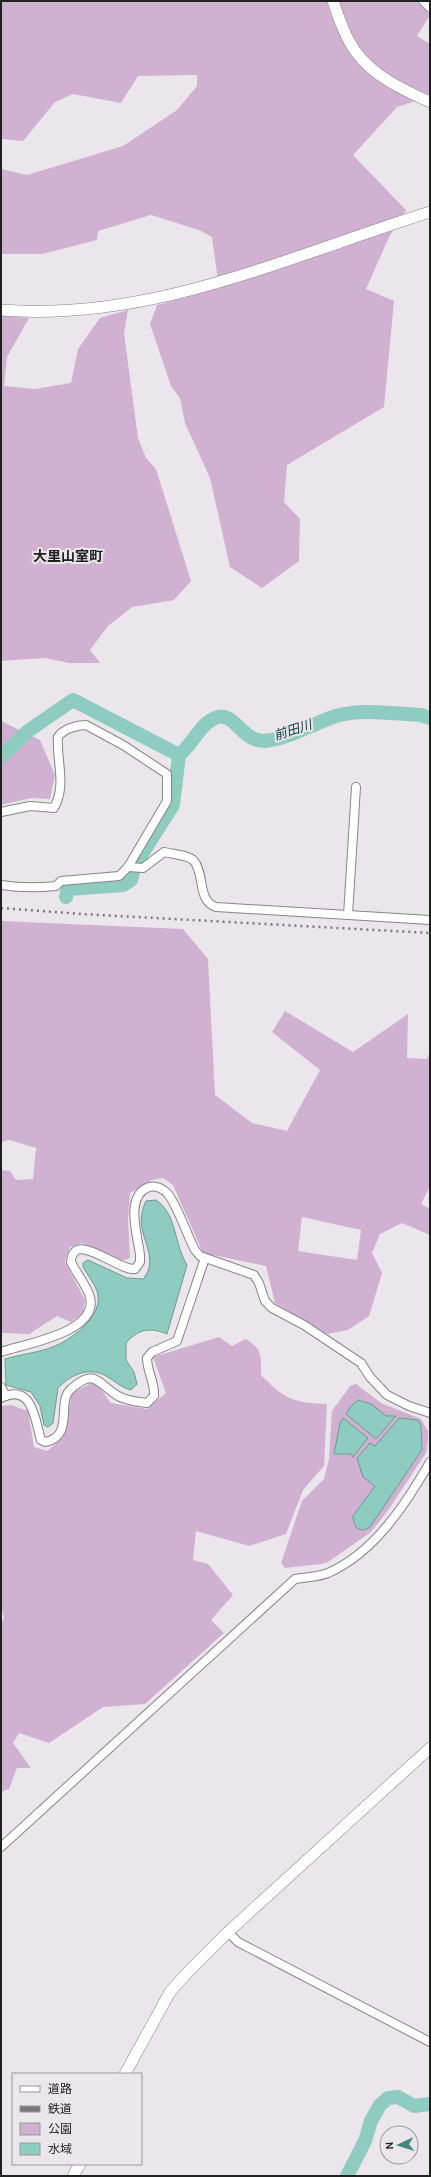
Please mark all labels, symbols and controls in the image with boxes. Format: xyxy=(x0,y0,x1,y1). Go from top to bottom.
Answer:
district label: 大里山室町 xyxy=(33,549,103,564)
water label: 前田川 xyxy=(272,717,315,743)
legend xyxy=(12,2073,142,2165)
text: 道路 xyxy=(48,2082,72,2095)
text: 鉄道 xyxy=(48,2102,72,2115)
text: 公園 xyxy=(48,2123,72,2135)
north arrow xyxy=(379,2125,419,2165)
text: N xyxy=(384,2141,395,2150)
text: 水域 xyxy=(48,2143,72,2155)

